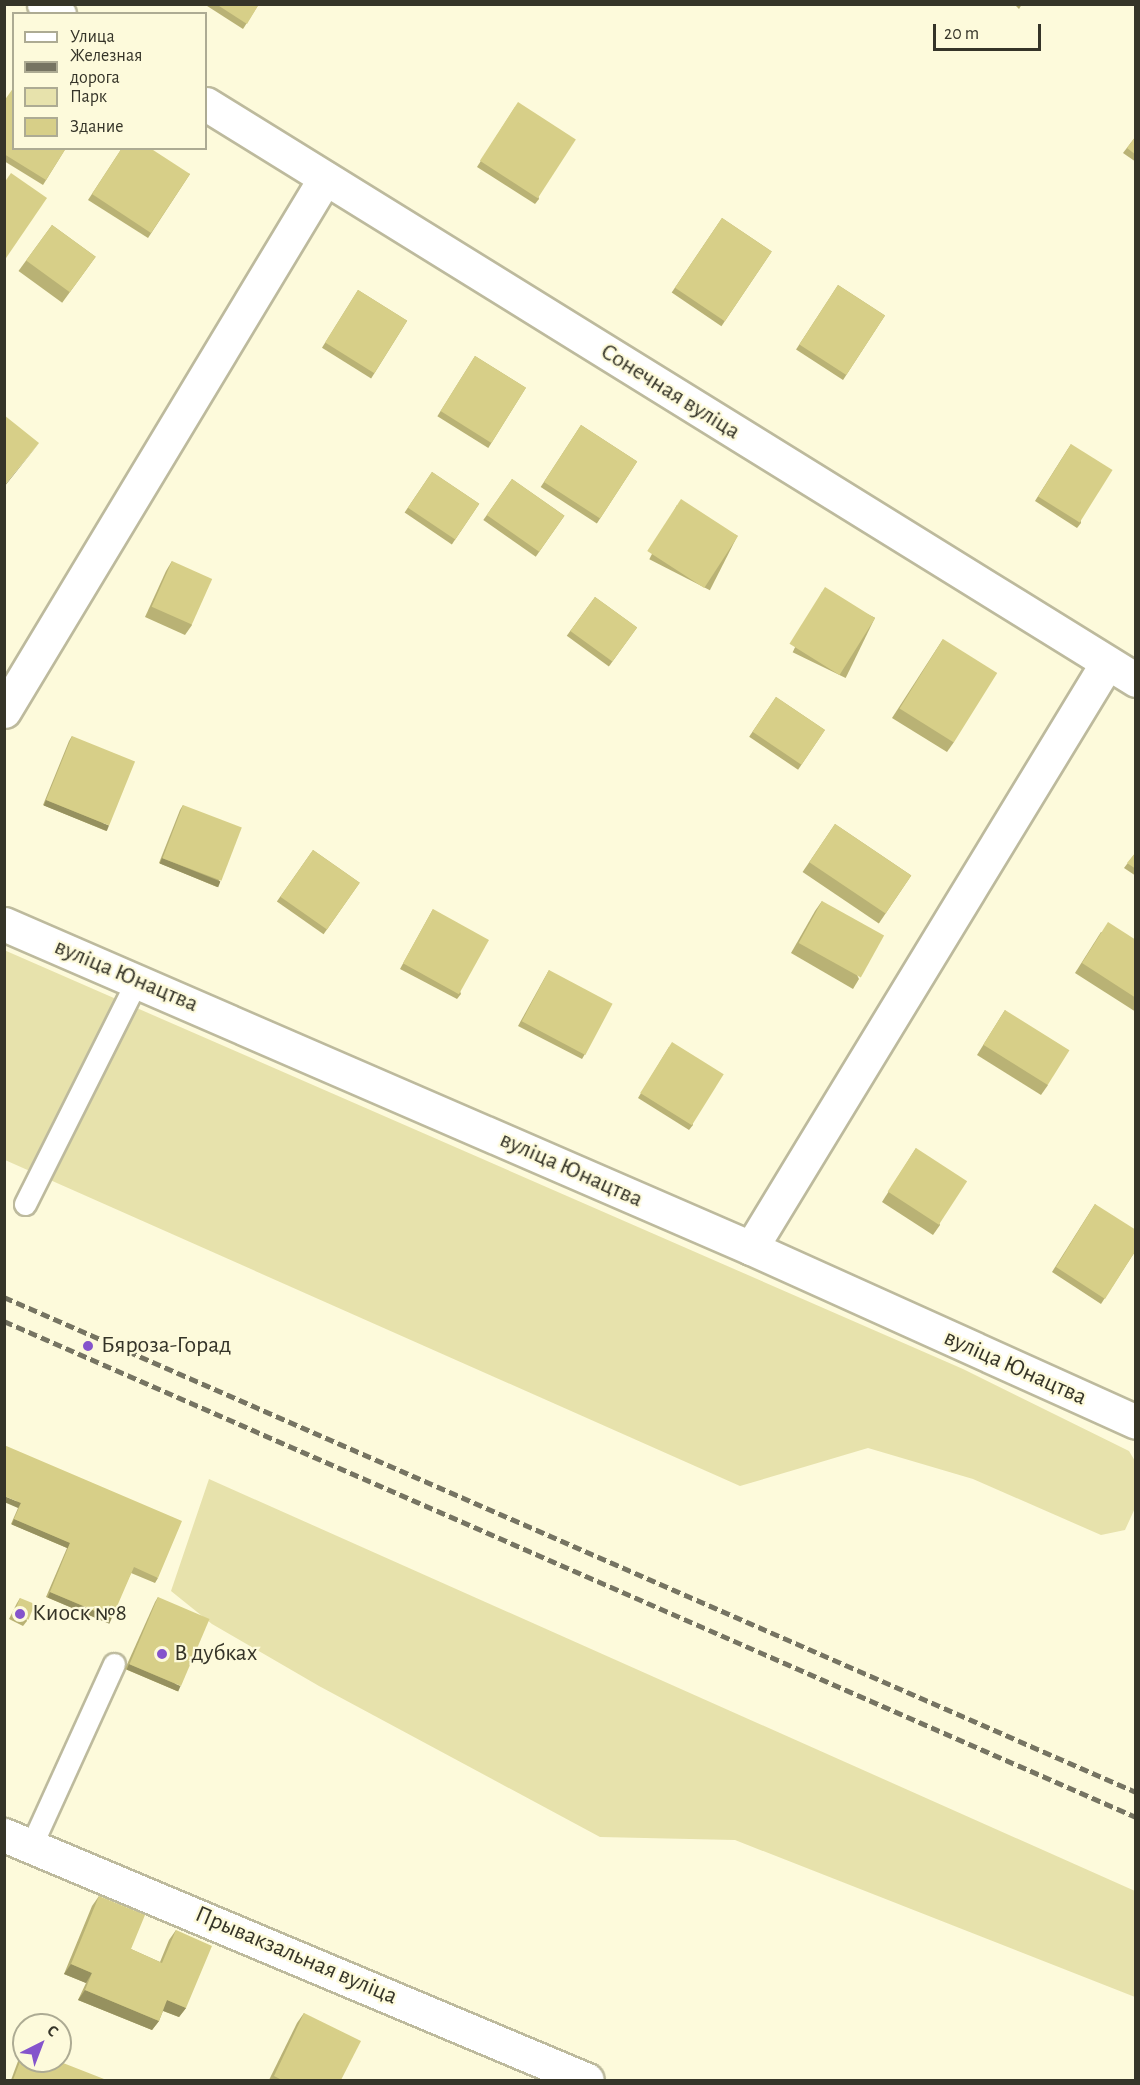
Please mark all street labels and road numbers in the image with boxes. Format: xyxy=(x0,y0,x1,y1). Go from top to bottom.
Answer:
street label: Сонечная вуліца xyxy=(595,338,745,446)
street label: вуліца Юнацтва xyxy=(50,933,202,1019)
street label: вуліца Юнацтва xyxy=(495,1126,647,1214)
street label: вуліца Юнацтва xyxy=(939,1324,1091,1412)
street label: Прывакзальная вуліца xyxy=(191,1900,401,2012)

